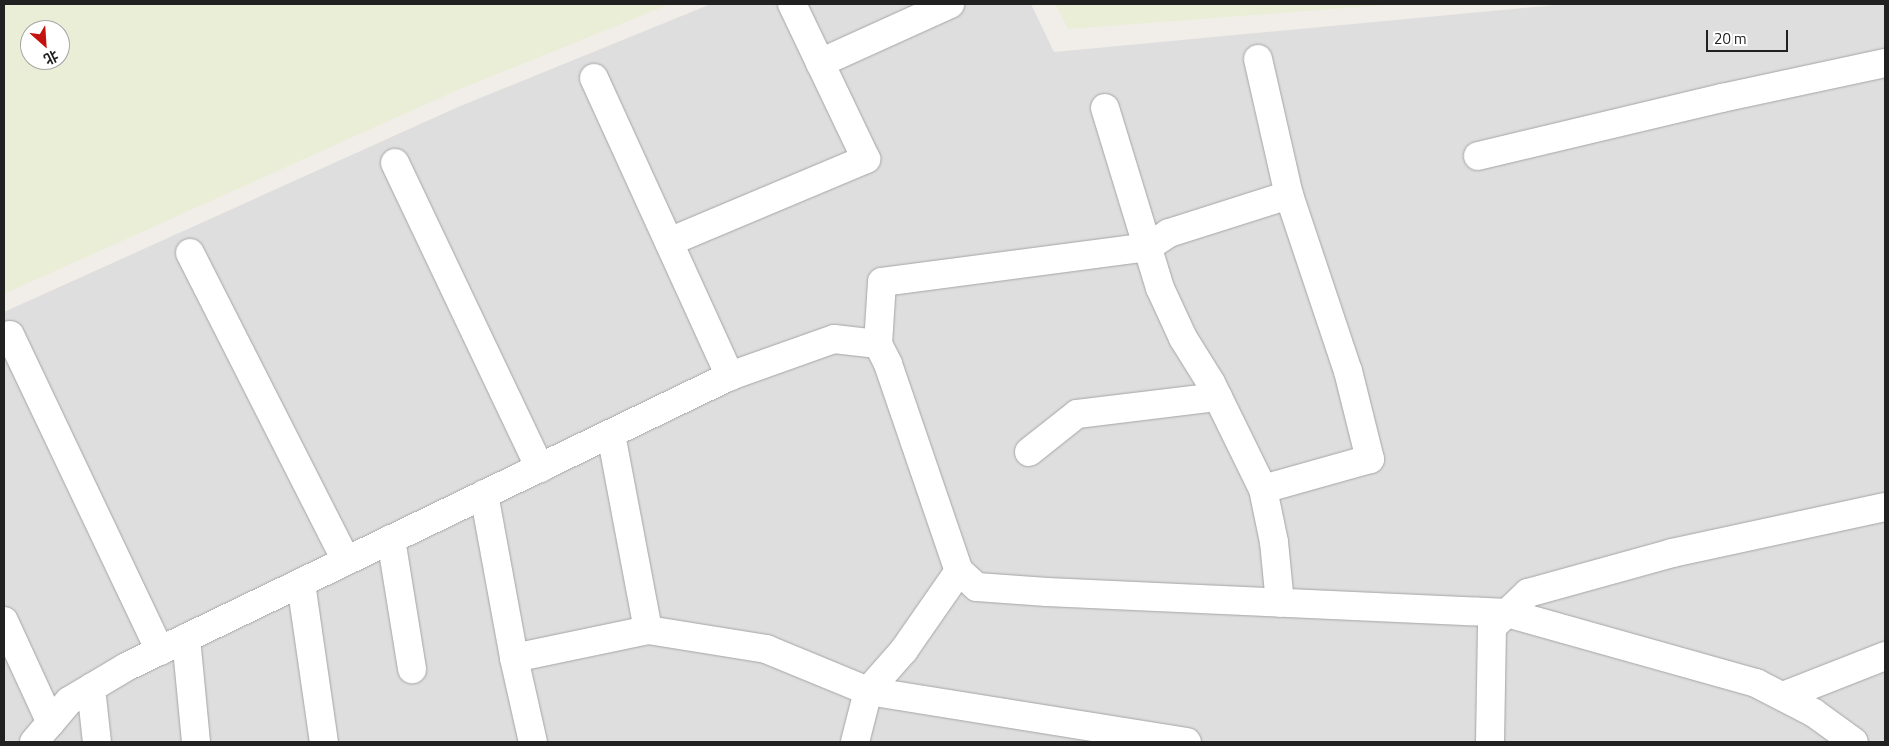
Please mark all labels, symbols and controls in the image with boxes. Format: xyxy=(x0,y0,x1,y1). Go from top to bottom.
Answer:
north arrow xyxy=(20,20,70,70)
scale bar xyxy=(1709,20,1792,52)
text: 20 m xyxy=(1714,27,1747,50)
text: 北 xyxy=(40,46,62,71)

